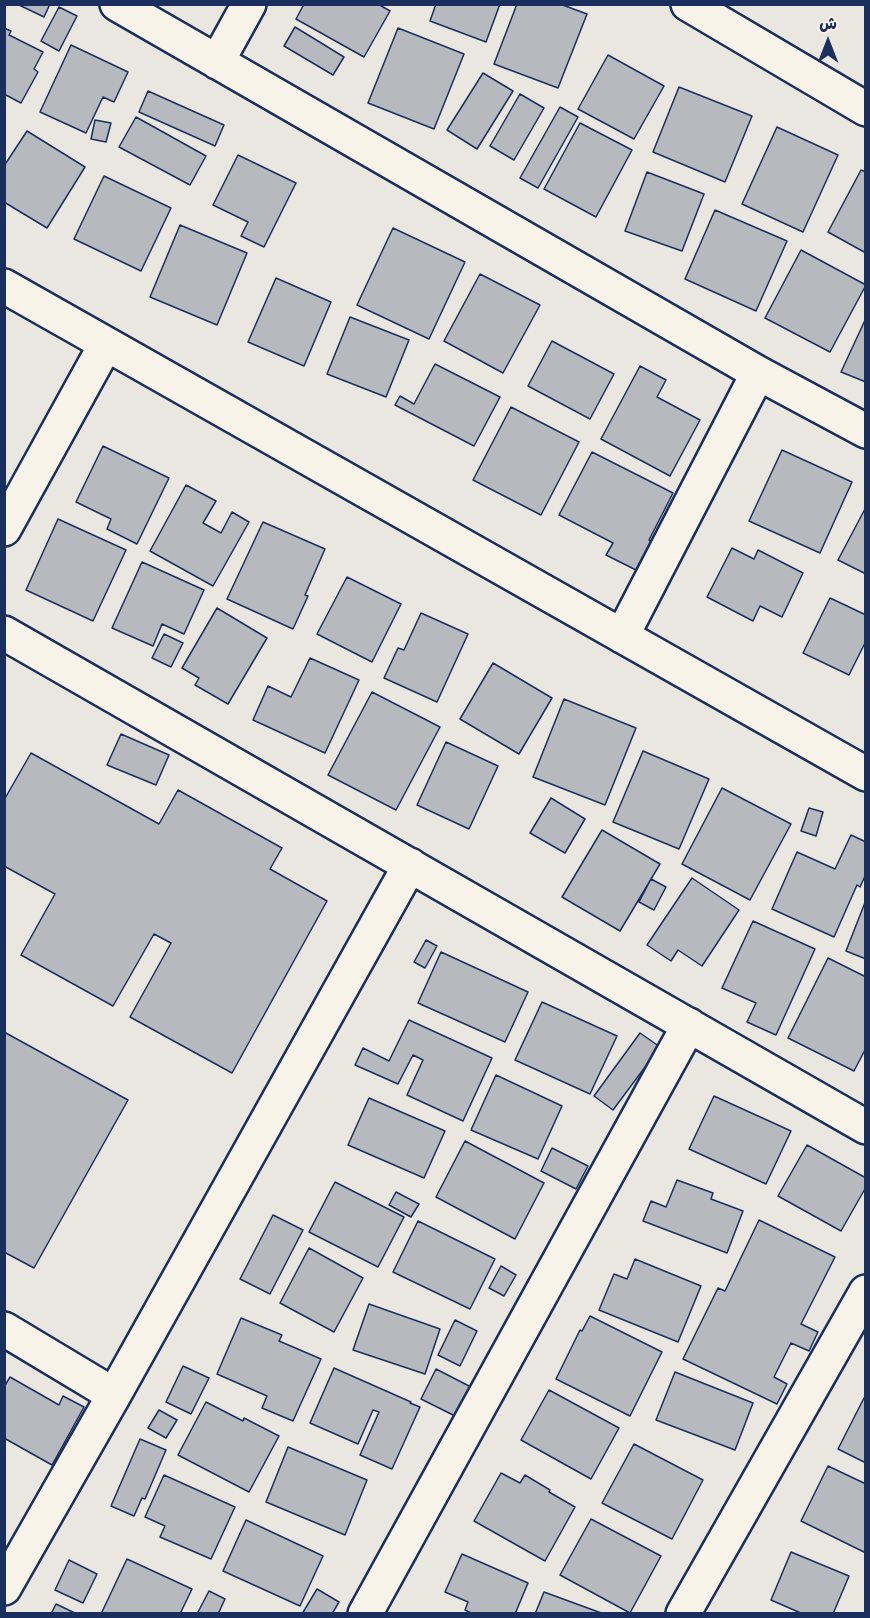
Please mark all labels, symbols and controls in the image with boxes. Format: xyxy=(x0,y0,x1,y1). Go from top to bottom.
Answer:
text: ش xyxy=(819,9,837,38)
north arrow xyxy=(798,12,858,72)

